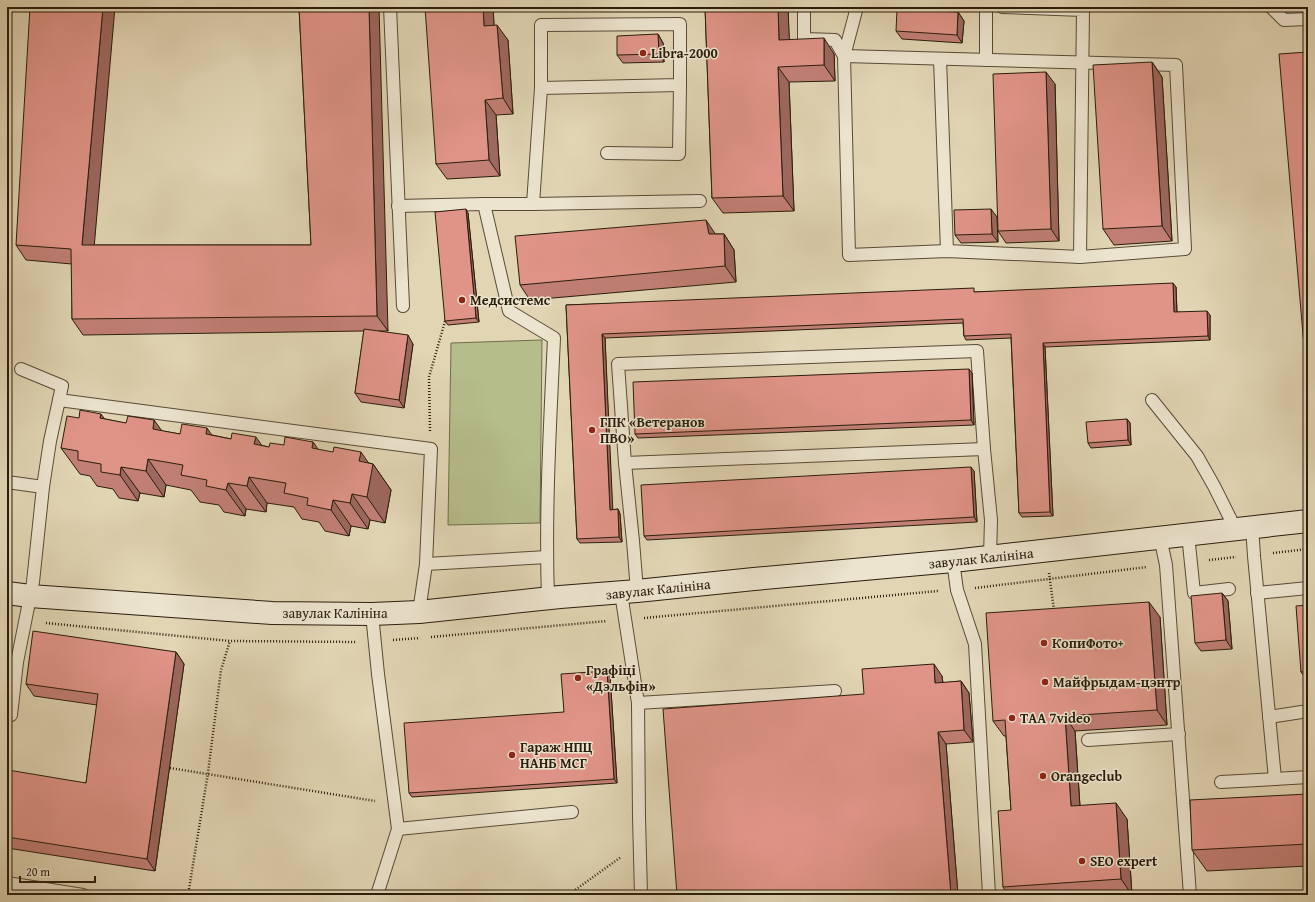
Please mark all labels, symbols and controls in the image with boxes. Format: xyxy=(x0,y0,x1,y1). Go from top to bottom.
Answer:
place label: Libra-2000 xyxy=(651,43,718,63)
marker: Libra-2000 xyxy=(638,48,648,58)
place label: Медсистемс xyxy=(470,290,551,310)
marker: Медсистемс xyxy=(457,295,467,305)
place label: ГПК «Ветеранов ПВО» xyxy=(600,412,705,448)
marker: ГПК «Ветеранов ПВО» xyxy=(587,425,597,435)
street label: завулак Калініна xyxy=(928,543,1035,573)
street label: завулак Калініна xyxy=(605,574,712,604)
street label: завулак Калініна xyxy=(282,603,388,623)
place label: КопиФото+ xyxy=(1052,633,1124,653)
marker: КопиФото+ xyxy=(1039,638,1049,648)
place label: Графіці «Дэльфін» xyxy=(586,660,656,696)
place label: Майфрыдам-цэнтр xyxy=(1053,672,1181,692)
marker: Графіці «Дэльфін» xyxy=(573,673,583,683)
marker: Майфрыдам-цэнтр xyxy=(1040,677,1050,687)
place label: ТАА 7video xyxy=(1020,708,1091,728)
marker: ТАА 7video xyxy=(1007,713,1017,723)
place label: Гараж НПЦ НАНБ МСГ xyxy=(520,737,593,773)
marker: Гараж НПЦ НАНБ МСГ xyxy=(507,750,517,760)
place label: Orangeclub xyxy=(1051,766,1122,786)
marker: Orangeclub xyxy=(1038,771,1048,781)
place label: SEO expert xyxy=(1090,851,1158,871)
marker: SEO expert xyxy=(1077,856,1087,866)
scale bar xyxy=(20,858,95,884)
text: 20 m xyxy=(26,863,50,880)

